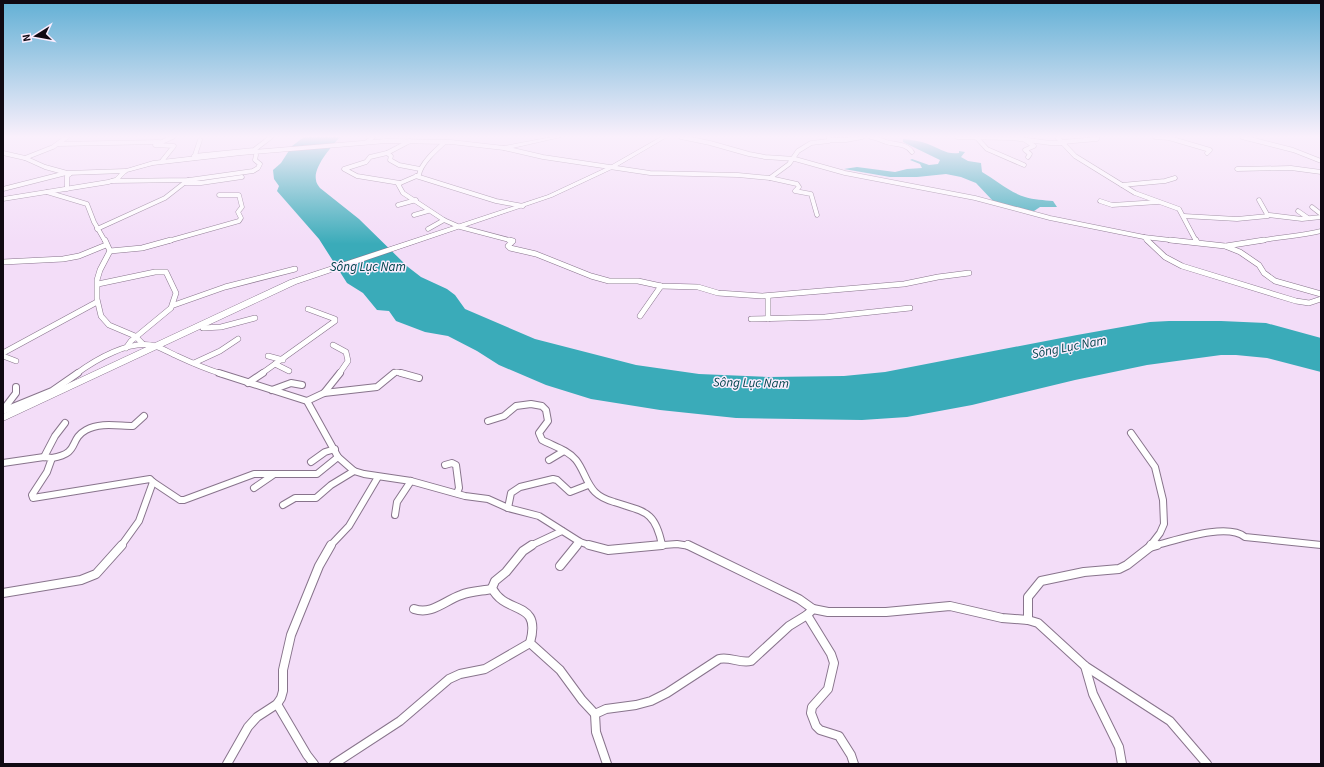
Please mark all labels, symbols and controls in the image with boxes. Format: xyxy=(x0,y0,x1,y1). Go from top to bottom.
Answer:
north arrow xyxy=(16,16,56,56)
text: N xyxy=(19,33,35,43)
water label: Sông Lục Nam xyxy=(330,258,406,276)
water label: Sông Lục Nam xyxy=(1030,331,1108,363)
water label: Sông Lục Nam xyxy=(713,373,789,393)

